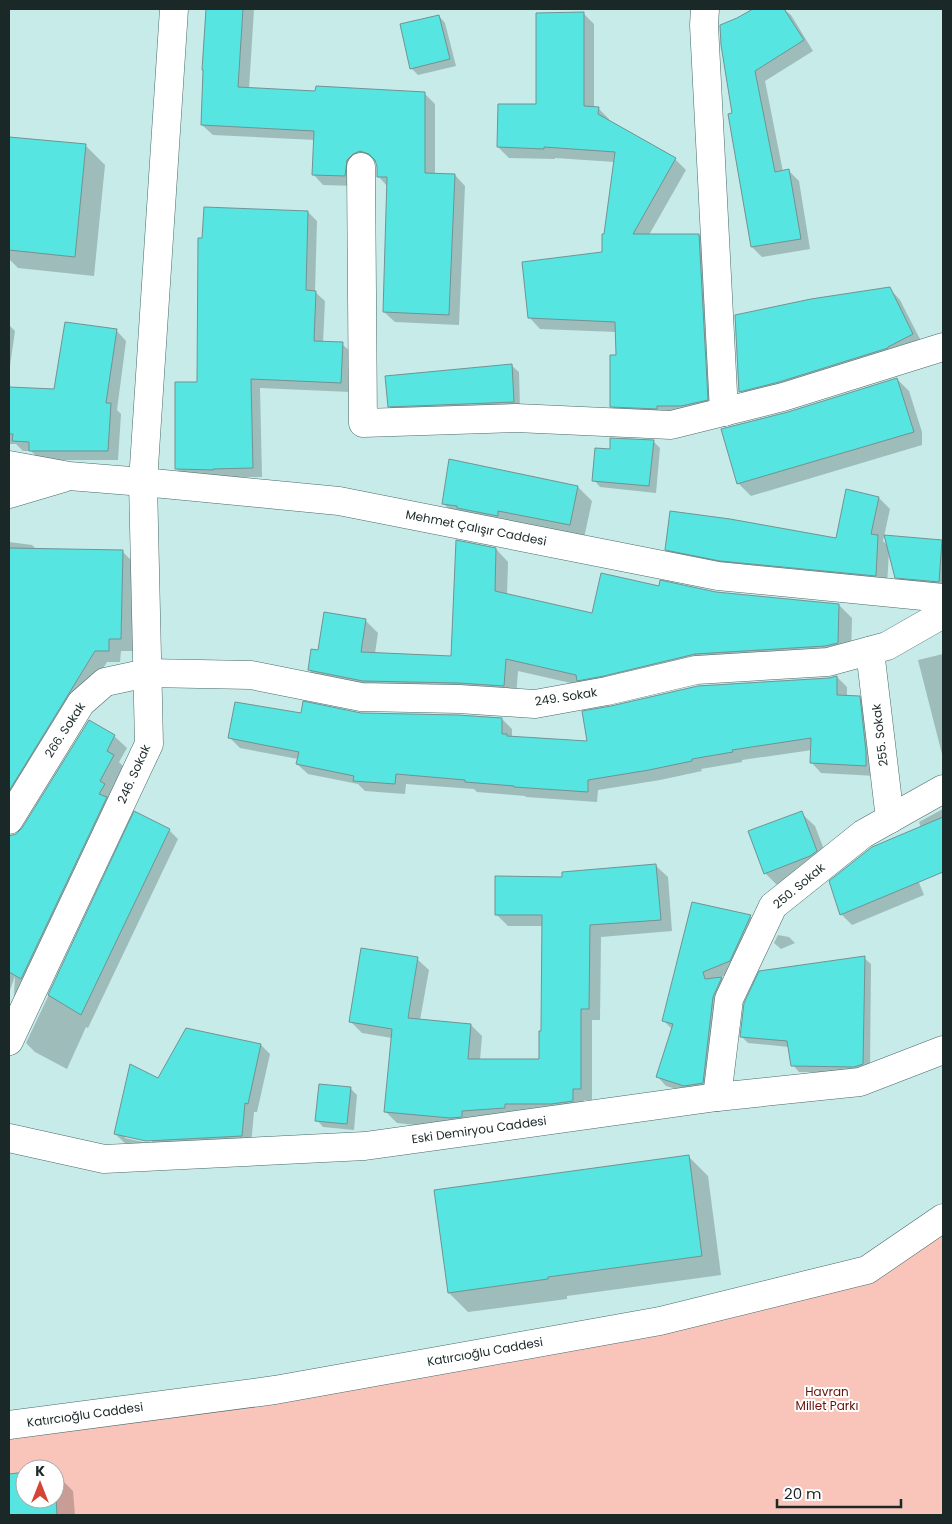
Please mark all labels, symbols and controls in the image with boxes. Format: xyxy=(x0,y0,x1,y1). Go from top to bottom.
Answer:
street label: Mehmet Çalışır Caddesi xyxy=(404,505,548,550)
street label: 249. Sokak xyxy=(534,683,599,710)
street label: 266. Sokak xyxy=(40,698,89,761)
street label: 255. Sokak xyxy=(867,702,892,767)
street label: 246. Sokak xyxy=(113,741,154,806)
street label: 250. Sokak xyxy=(769,858,829,912)
street label: Eski Demiryou Caddesi xyxy=(410,1112,548,1147)
street label: Katırcıoğlu Caddesi xyxy=(426,1333,544,1370)
park label: Havran Millet Parkı xyxy=(796,1383,858,1414)
street label: Katırcıoğlu Caddesi xyxy=(26,1398,144,1431)
north arrow xyxy=(15,1459,65,1509)
text: K xyxy=(35,1461,45,1481)
scale bar xyxy=(777,1476,901,1508)
text: 20 m xyxy=(784,1483,822,1504)

